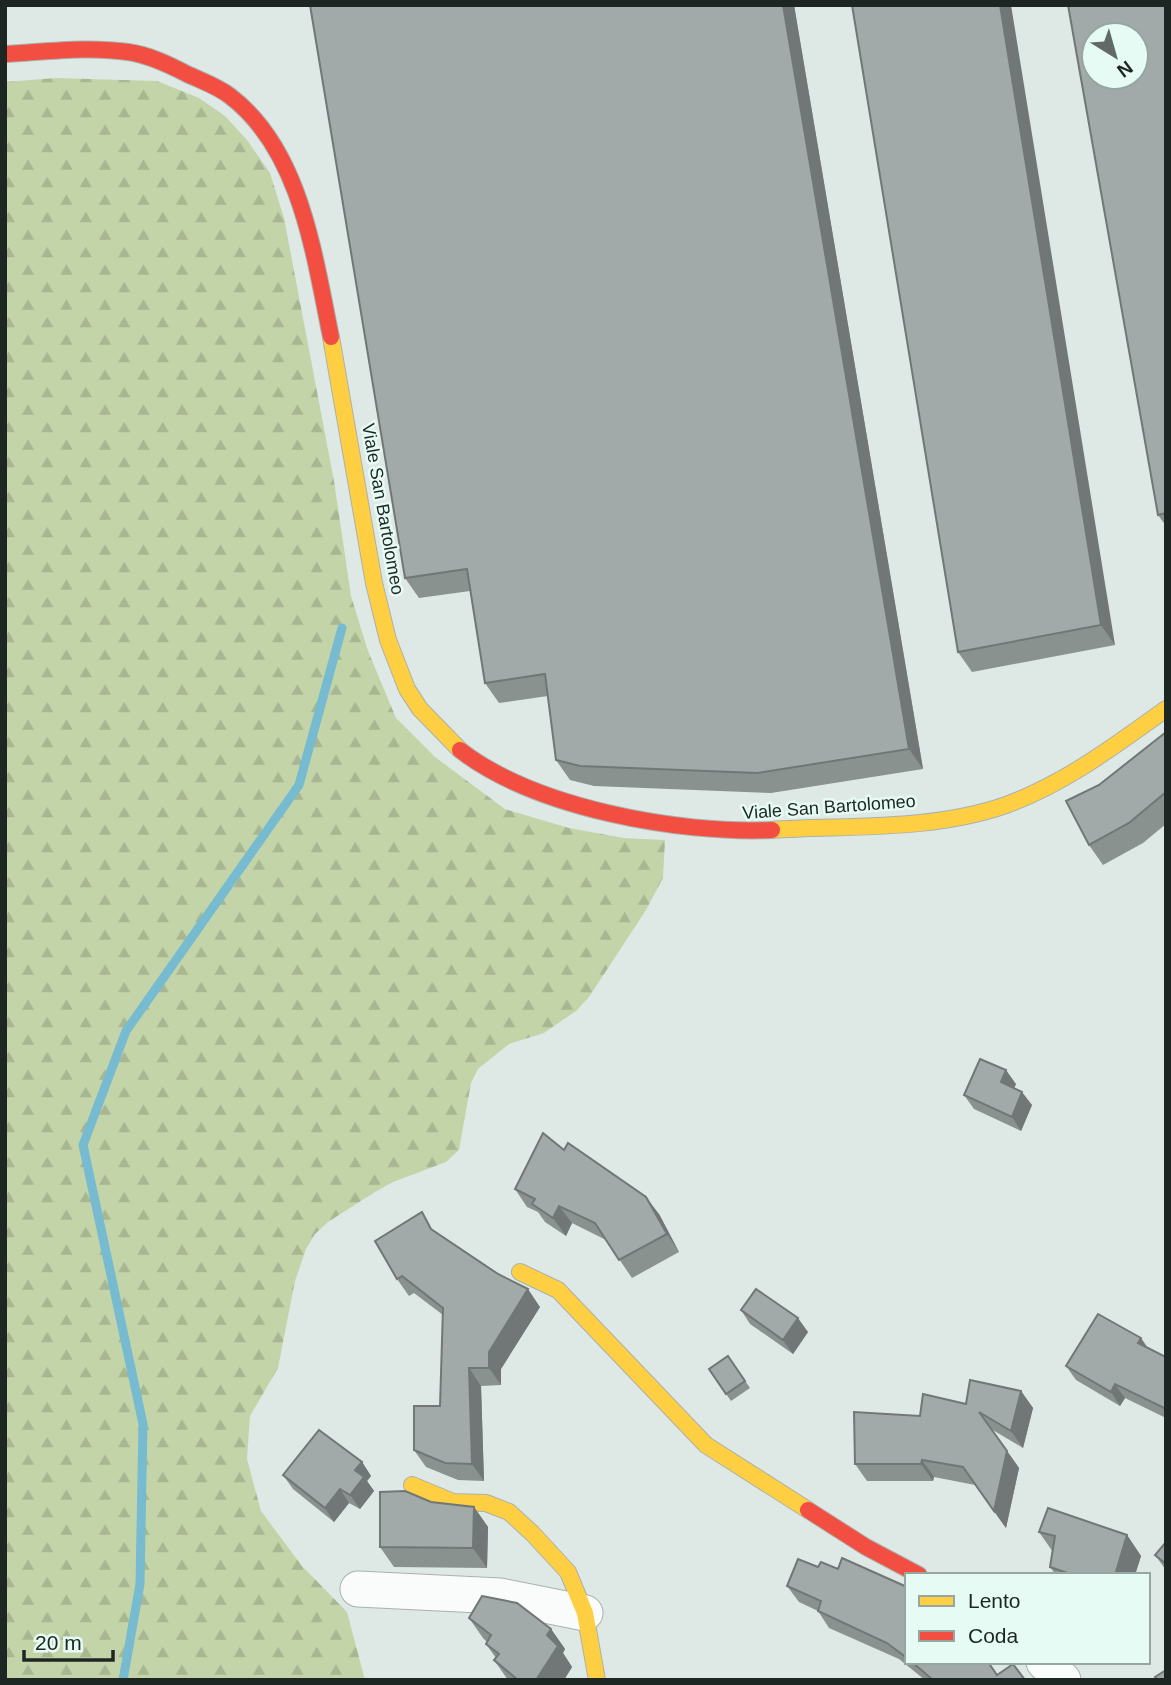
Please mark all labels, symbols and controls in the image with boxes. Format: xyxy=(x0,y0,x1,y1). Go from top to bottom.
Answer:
north arrow xyxy=(1080,21,1150,91)
text: N xyxy=(1113,57,1137,82)
street label: Viale San Bartolomeo xyxy=(358,422,408,596)
street label: Viale San Bartolomeo xyxy=(742,791,916,823)
legend xyxy=(905,1573,1150,1664)
text: Lento xyxy=(968,1589,1021,1612)
scale bar xyxy=(24,1618,114,1662)
text: Coda xyxy=(968,1624,1019,1647)
text: 20 m xyxy=(35,1631,82,1654)

